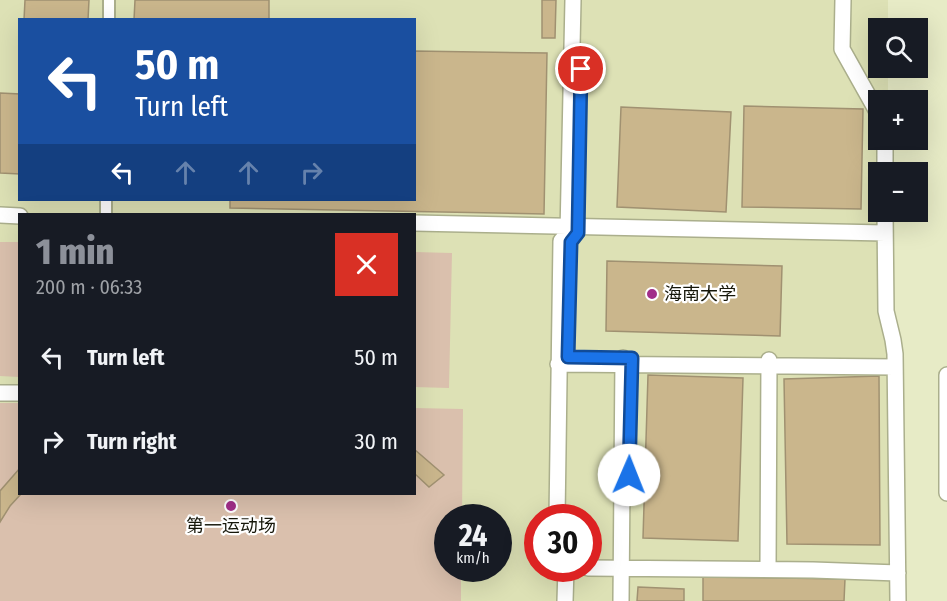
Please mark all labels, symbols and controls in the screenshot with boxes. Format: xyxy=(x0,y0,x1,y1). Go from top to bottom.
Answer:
map controls xyxy=(868,18,928,222)
button: search xyxy=(868,18,928,78)
text: 50 m xyxy=(135,40,219,90)
icon: left xyxy=(36,42,114,120)
pin xyxy=(555,43,606,94)
icon: arrive xyxy=(564,52,597,85)
button: + xyxy=(868,90,928,150)
text: Turn left xyxy=(135,91,228,123)
icon: left xyxy=(106,156,139,189)
icon: ahead xyxy=(169,156,202,189)
icon: ahead xyxy=(232,156,265,189)
icon: right xyxy=(295,156,328,189)
button: − xyxy=(868,162,928,222)
text: 1 min xyxy=(36,230,114,274)
button: close xyxy=(335,233,398,296)
text: 200 m · 06:33 xyxy=(36,275,142,299)
place label: 海南大学 xyxy=(664,283,736,305)
marker: 海南大学 xyxy=(645,287,659,301)
icon: left xyxy=(36,341,69,374)
text: Turn left xyxy=(87,344,165,371)
text: 50 m xyxy=(354,344,398,371)
icon: right xyxy=(36,425,69,458)
text: Turn right xyxy=(87,428,176,455)
text: 30 m xyxy=(355,428,398,455)
position arrow xyxy=(597,443,661,507)
marker: 第一运动场 xyxy=(224,499,238,513)
speed limit sign: 30 xyxy=(524,504,602,582)
place label: 第一运动场 xyxy=(186,515,276,537)
text: 24 xyxy=(459,518,487,554)
text: km/h xyxy=(456,549,490,567)

